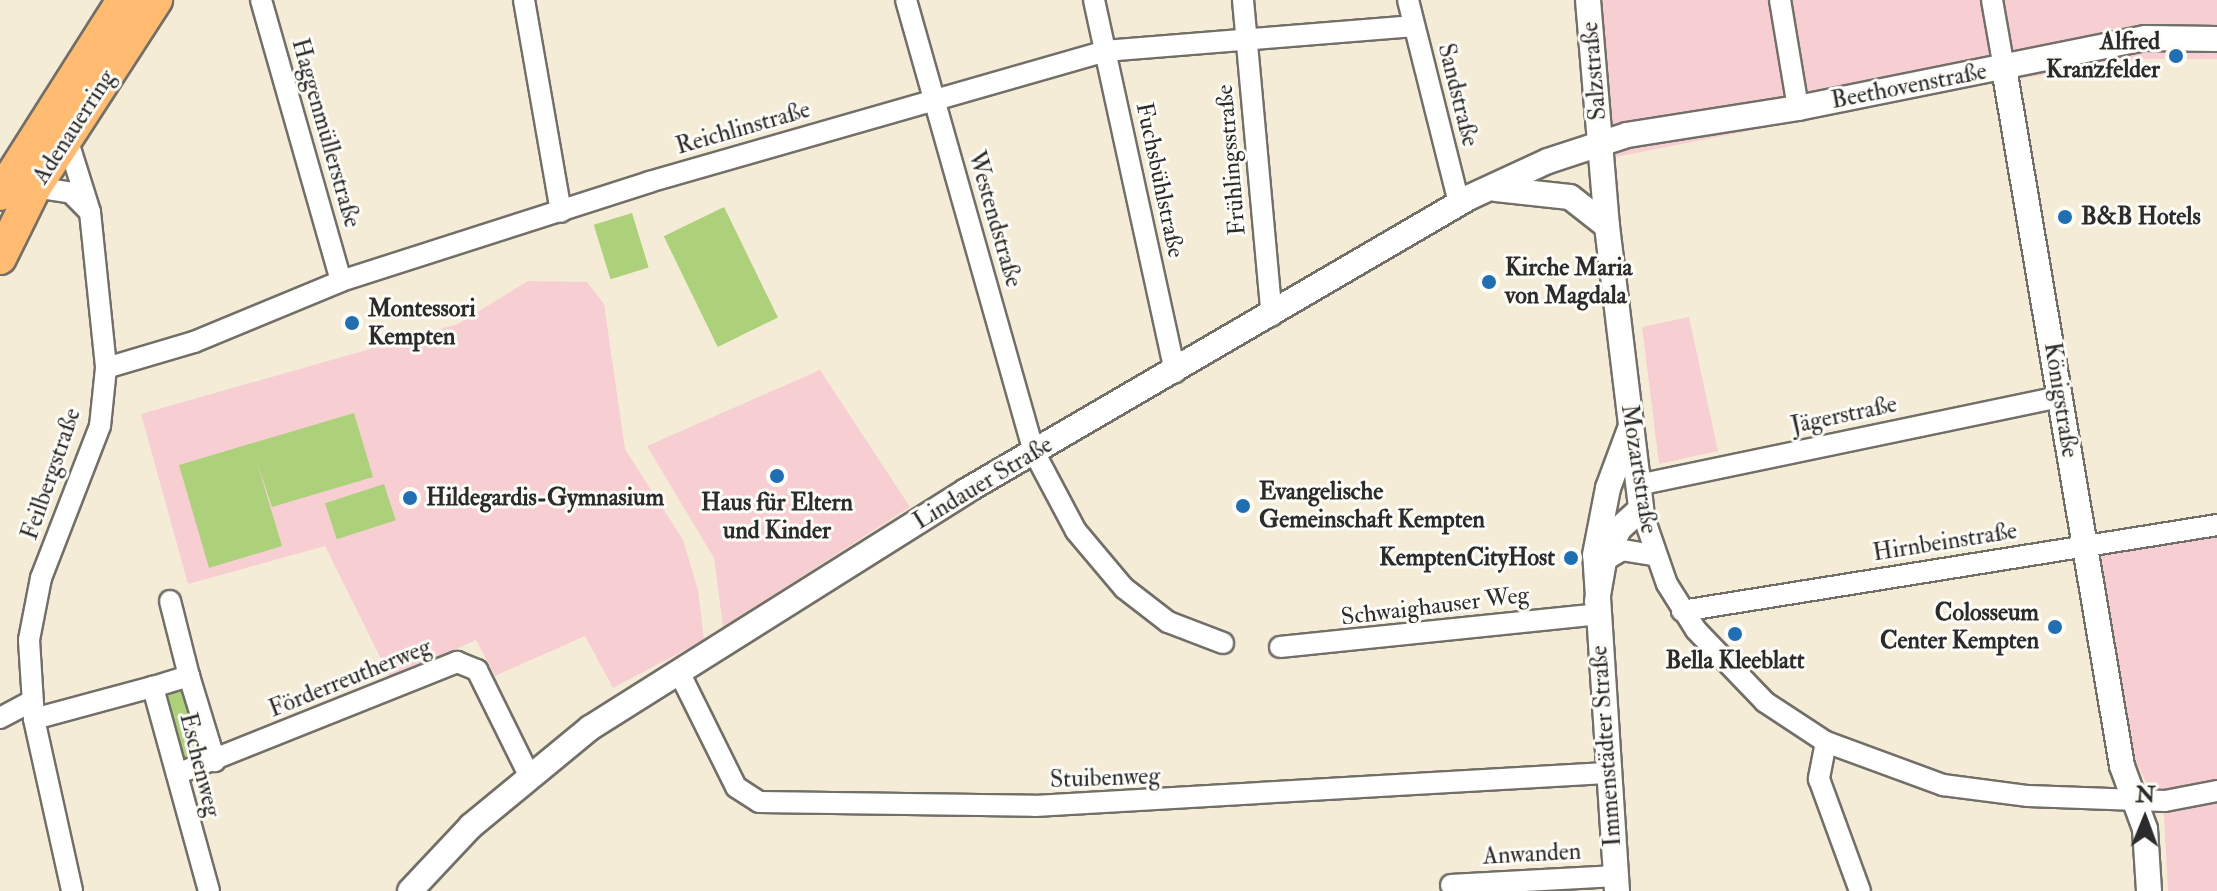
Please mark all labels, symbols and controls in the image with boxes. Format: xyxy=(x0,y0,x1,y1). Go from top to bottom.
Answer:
street label: Salzstraße xyxy=(1575,21,1613,121)
place label: Alfred Kranzfelder xyxy=(2046,28,2160,84)
street label: Haggenmüllerstraße xyxy=(285,35,367,231)
street label: Sandstraße xyxy=(1431,41,1485,149)
marker: Alfred Kranzfelder xyxy=(2167,47,2185,65)
street label: Beethovenstraße xyxy=(1829,57,1989,115)
street label: Adenauerring xyxy=(26,65,122,189)
street label: Frühlingsstraße xyxy=(1210,83,1252,237)
street label: Reichlinstraße xyxy=(673,95,813,161)
street label: Fuchsbühlstraße xyxy=(1129,100,1191,260)
street label: Westendstraße xyxy=(962,148,1028,290)
place label: B&B Hotels xyxy=(2081,203,2201,231)
marker: B&B Hotels xyxy=(2056,208,2074,226)
place label: Kirche Maria von Magdala xyxy=(1505,254,1632,310)
marker: Kirche Maria von Magdala xyxy=(1480,273,1498,291)
place label: Montessori Kempten xyxy=(368,295,476,351)
marker: Montessori Kempten xyxy=(343,314,361,332)
street label: Königstraße xyxy=(2038,340,2084,460)
street label: Jägerstraße xyxy=(1788,390,1900,440)
street label: Mozartstraße xyxy=(1615,402,1663,536)
street label: Feilbergstraße xyxy=(15,404,87,544)
street label: Lindauer Straße xyxy=(908,430,1058,536)
marker: Haus für Eltern und Kinder xyxy=(768,467,786,485)
place label: Evangelische Gemeinschaft Kempten xyxy=(1259,478,1485,534)
place label: Hildegardis-Gymnasium xyxy=(426,484,664,512)
marker: Hildegardis-Gymnasium xyxy=(401,489,419,507)
place label: Haus für Eltern und Kinder xyxy=(701,489,853,545)
marker: Evangelische Gemeinschaft Kempten xyxy=(1234,497,1252,515)
street label: Hirnbeinstraße xyxy=(1871,516,2019,568)
place label: KemptenCityHost xyxy=(1379,544,1555,572)
marker: KemptenCityHost xyxy=(1562,549,1580,567)
street label: Schwaighauser Weg xyxy=(1339,580,1531,632)
place label: Colosseum Center Kempten xyxy=(1880,599,2039,655)
marker: Colosseum Center Kempten xyxy=(2046,618,2064,636)
marker: Bella Kleeblatt xyxy=(1726,625,1744,643)
street label: Förderreutherweg xyxy=(265,632,435,724)
street label: Immenstädter Straße xyxy=(1585,644,1627,848)
place label: Bella Kleeblatt xyxy=(1665,647,1805,675)
street label: Eschenweg xyxy=(173,710,227,820)
street label: Stuibenweg xyxy=(1049,762,1161,794)
north arrow xyxy=(2105,779,2185,859)
text: N xyxy=(2135,781,2156,809)
street label: Anwanden xyxy=(1482,837,1582,871)

